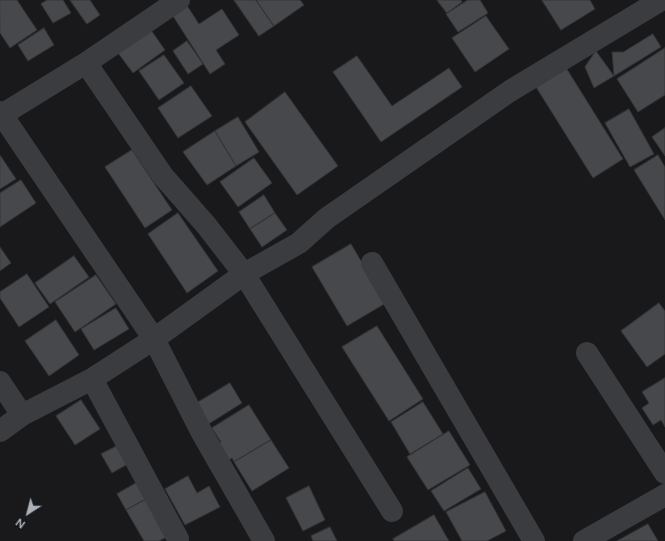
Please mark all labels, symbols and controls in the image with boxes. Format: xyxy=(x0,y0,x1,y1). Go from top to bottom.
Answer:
north arrow xyxy=(8,493,48,533)
text: N xyxy=(13,515,28,531)

